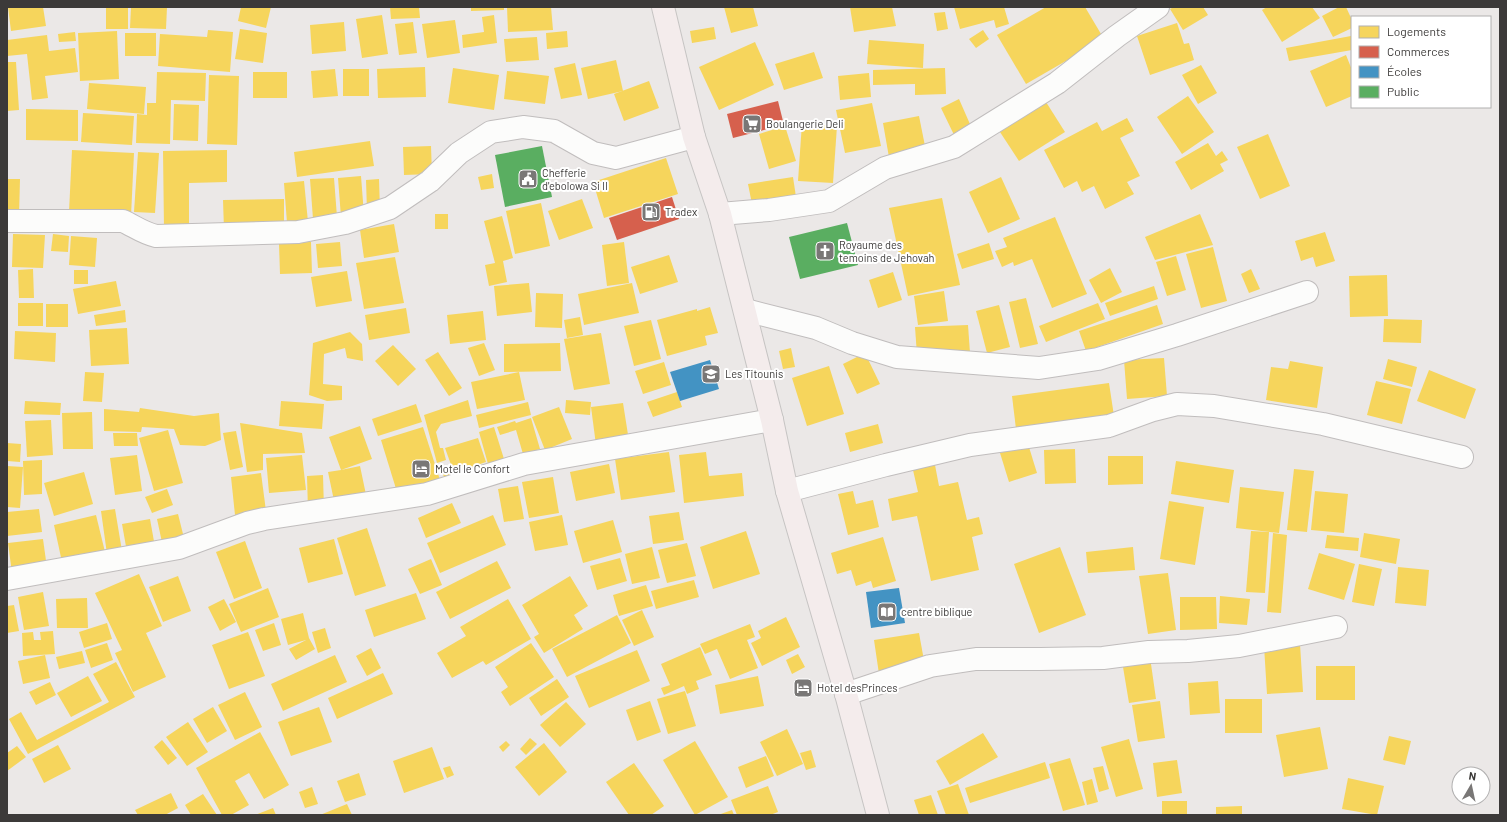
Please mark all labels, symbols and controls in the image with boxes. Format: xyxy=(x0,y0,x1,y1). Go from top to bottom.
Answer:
legend xyxy=(1351,16,1491,108)
text: Logements xyxy=(1387,24,1446,38)
text: Commerces xyxy=(1387,44,1450,58)
text: Écoles xyxy=(1387,64,1422,78)
text: Public xyxy=(1387,84,1419,98)
supermarket icon: Boulangerie Deli xyxy=(741,113,763,135)
place label: Boulangerie Deli xyxy=(766,117,844,130)
place label: Chefferie d'ebolowa Si II xyxy=(542,166,608,192)
public building icon: Chefferie d'ebolowa Si II xyxy=(517,168,539,190)
fuel station icon: Tradex xyxy=(640,201,662,223)
place label: Tradex xyxy=(665,205,697,218)
place label: Royaume des temoins de Jehovah xyxy=(839,238,935,264)
church icon: Royaume des temoins de Jehovah xyxy=(814,240,836,262)
school or university icon: Les Titounis xyxy=(700,363,722,385)
place label: Les Titounis xyxy=(725,367,783,380)
hotel icon: Motel le Confort xyxy=(410,458,432,480)
place label: Motel le Confort xyxy=(435,462,510,475)
library icon: centre biblique xyxy=(876,601,898,623)
place label: centre biblique xyxy=(901,605,973,618)
hotel icon: Hotel desPrinces xyxy=(792,677,814,699)
place label: Hotel desPrinces xyxy=(817,681,898,694)
north arrow xyxy=(1451,766,1491,806)
text: N xyxy=(1468,769,1477,783)

